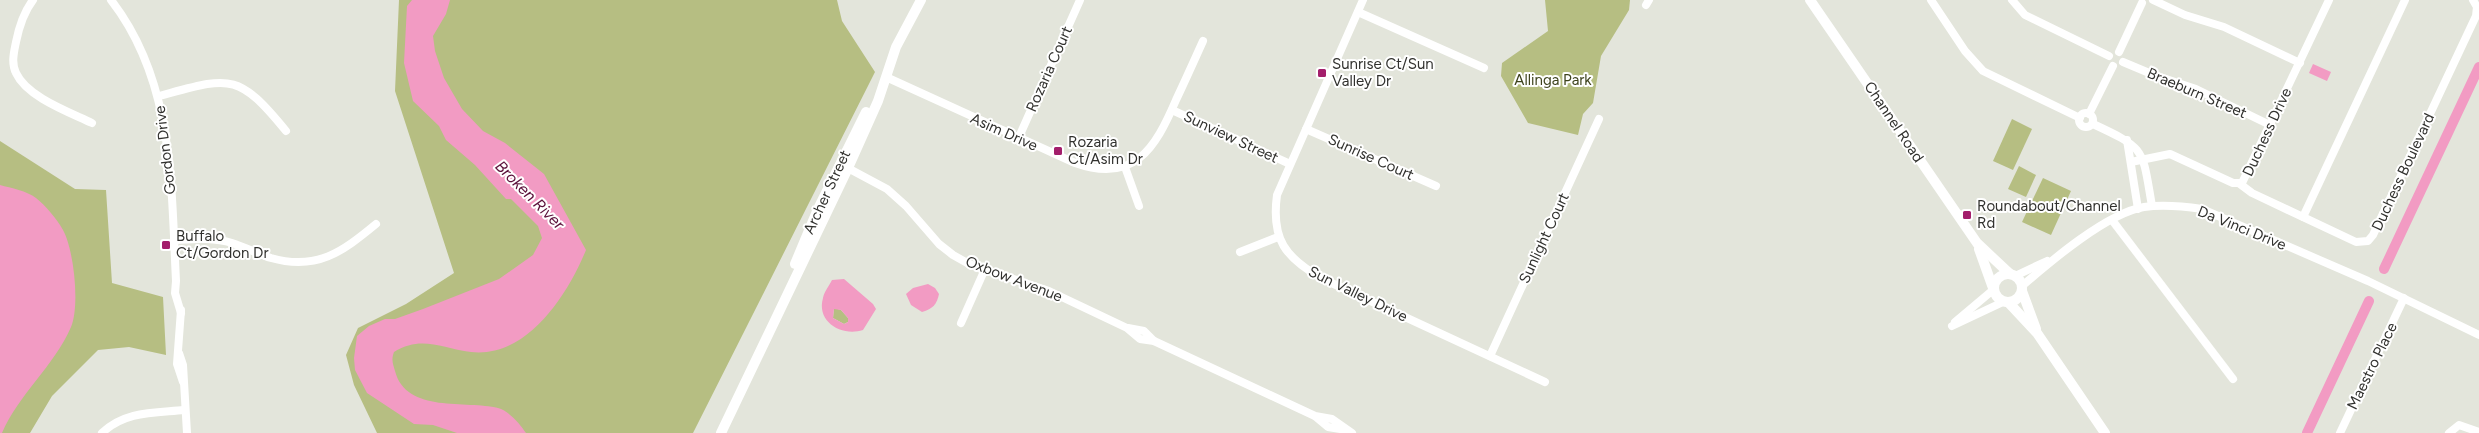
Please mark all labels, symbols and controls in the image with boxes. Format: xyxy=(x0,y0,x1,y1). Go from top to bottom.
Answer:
street label: Rozaria Court xyxy=(1022,23,1076,115)
place label: Sunrise Ct/Sun Valley Dr xyxy=(1332,55,1434,90)
street label: Braeburn Street xyxy=(2145,64,2250,122)
marker: Sunrise Ct/Sun Valley Dr xyxy=(1316,67,1328,79)
park label: Allinga Park xyxy=(1514,71,1592,89)
street label: Channel Road xyxy=(1860,78,1928,166)
street label: Duchess Drive xyxy=(2239,85,2295,179)
street label: Gordon Drive xyxy=(151,105,179,195)
street label: Sunview Street xyxy=(1181,107,1282,167)
street label: Asim Drive xyxy=(968,109,1040,155)
street label: Duchess Boulevard xyxy=(2368,110,2438,234)
street label: Sunrise Court xyxy=(1325,130,1417,184)
place label: Rozaria Ct/Asim Dr xyxy=(1068,133,1143,168)
marker: Rozaria Ct/Asim Dr xyxy=(1052,145,1064,157)
street label: Archer Street xyxy=(800,147,854,237)
water label: Broken River xyxy=(492,157,569,234)
street label: Sunlight Court xyxy=(1515,190,1573,286)
place label: Roundabout/Channel Rd xyxy=(1977,197,2121,232)
street label: Da Vinci Drive xyxy=(2195,202,2289,254)
marker: Roundabout/Channel Rd xyxy=(1961,209,1973,221)
place label: Buffalo Ct/Gordon Dr xyxy=(176,227,268,262)
marker: Buffalo Ct/Gordon Dr xyxy=(160,239,172,251)
street label: Oxbow Avenue xyxy=(963,252,1065,306)
street label: Sun Valley Drive xyxy=(1306,262,1410,326)
street label: Maestro Place xyxy=(2343,320,2401,412)

